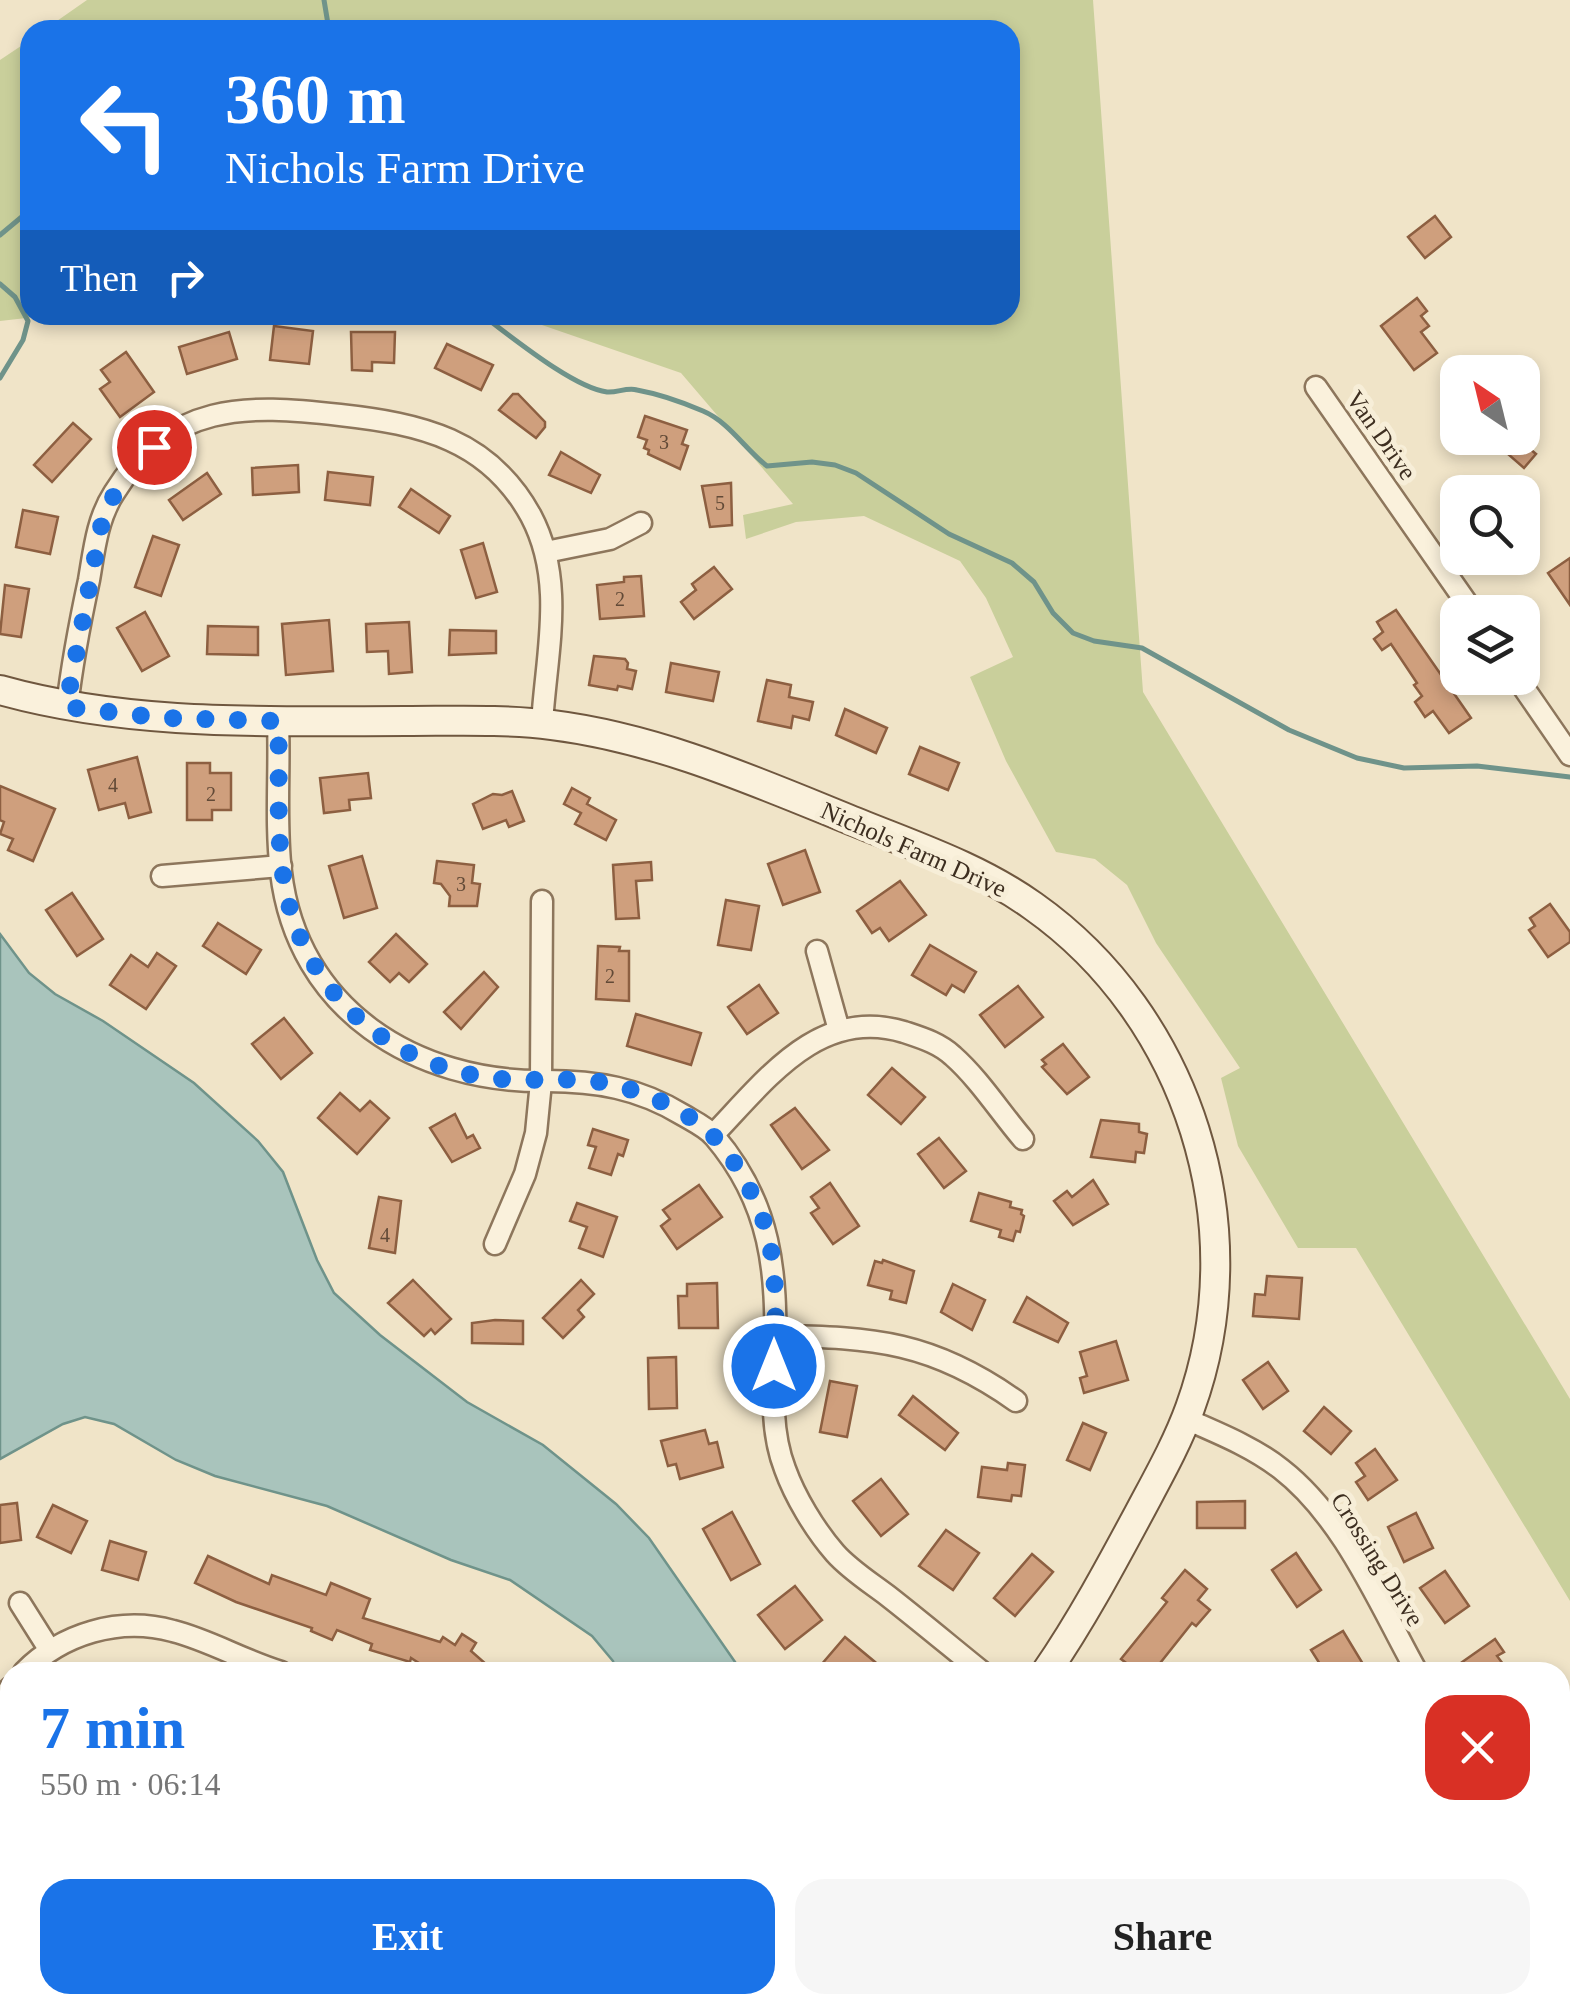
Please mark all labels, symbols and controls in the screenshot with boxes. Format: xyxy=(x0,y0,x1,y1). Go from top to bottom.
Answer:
icon: left xyxy=(60,60,190,190)
text: 360 m xyxy=(225,61,406,138)
text: Nichols Farm Drive xyxy=(225,143,585,193)
icon: right xyxy=(158,250,213,305)
text: Then xyxy=(60,257,138,299)
north arrow xyxy=(1440,355,1540,455)
map controls xyxy=(1440,355,1540,695)
street label: Van Drive xyxy=(1341,386,1422,485)
pin xyxy=(112,405,197,490)
icon: arrive xyxy=(127,420,182,475)
house number: 3 xyxy=(659,431,669,453)
button: search xyxy=(1440,475,1540,575)
house number: 5 xyxy=(715,492,725,514)
house number: 2 xyxy=(615,588,625,610)
button: layers xyxy=(1440,595,1540,695)
house number: 4 xyxy=(108,774,118,796)
house number: 2 xyxy=(206,783,216,805)
street label: Nichols Farm Drive xyxy=(817,796,1011,902)
house number: 3 xyxy=(456,873,466,895)
house number: 2 xyxy=(605,965,615,987)
house number: 4 xyxy=(380,1224,390,1246)
position arrow xyxy=(722,1314,826,1418)
street label: Crossing Drive xyxy=(1326,1488,1429,1631)
text: 7 min xyxy=(40,1695,185,1761)
button: close xyxy=(1425,1695,1530,1800)
text: 550 m · 06:14 xyxy=(40,1766,220,1802)
button: Exit xyxy=(40,1879,775,1994)
button: Share xyxy=(795,1879,1530,1994)

